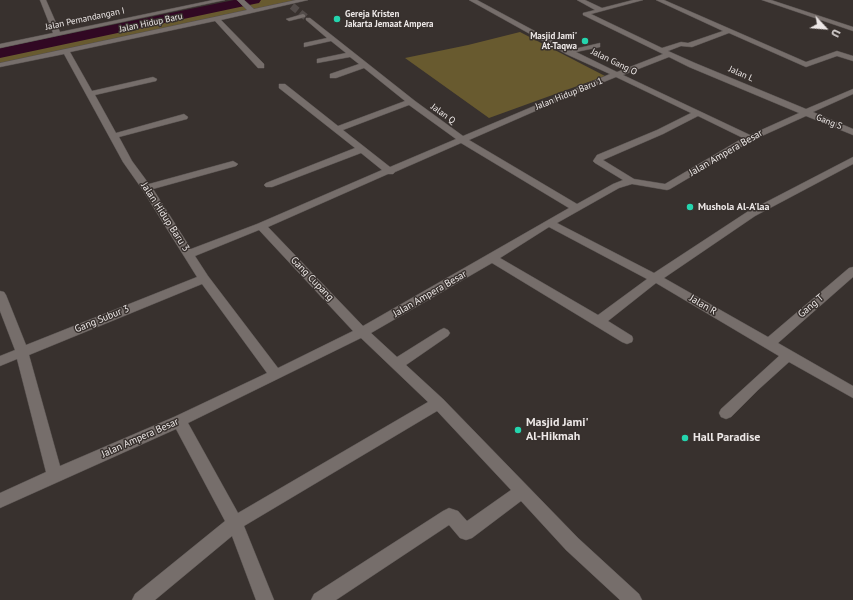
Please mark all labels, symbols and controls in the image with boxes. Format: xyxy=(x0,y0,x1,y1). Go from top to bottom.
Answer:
street label: Jalan Pemandangan I xyxy=(44,5,126,33)
north arrow xyxy=(805,8,845,48)
place label: Gereja Kristen Jakarta Jemaat Ampera xyxy=(345,9,434,30)
street label: Jalan Hidup Baru xyxy=(118,11,184,35)
marker: Gereja Kristen Jakarta Jemaat Ampera xyxy=(332,14,342,24)
text: U xyxy=(828,27,844,39)
place label: Masjid Jami' At-Taqwa xyxy=(530,31,577,52)
marker: Masjid Jami' At-Taqwa xyxy=(580,36,590,46)
street label: Jalan Gang O xyxy=(589,46,639,78)
street label: Jalan L xyxy=(727,64,755,84)
street label: Jalan Hidup Baru 1 xyxy=(534,76,604,112)
street label: Jalan Q xyxy=(429,102,457,126)
street label: Gang S xyxy=(815,112,843,132)
street label: Jalan Ampera Besar xyxy=(687,127,765,179)
street label: Jalan Hidup Baru 3 xyxy=(138,180,192,254)
place label: Mushola Al-A'laa xyxy=(698,201,770,213)
marker: Mushola Al-A'laa xyxy=(685,202,695,212)
street label: Gang Cupang xyxy=(288,254,336,304)
street label: Jalan Ampera Besar xyxy=(391,268,469,320)
street label: Jalan R xyxy=(687,292,719,318)
street label: Gang T xyxy=(796,292,826,320)
street label: Gang Subur 3 xyxy=(73,303,131,335)
street label: Jalan Ampera Besar xyxy=(100,416,180,460)
place label: Masjid Jami' Al-Hikmah xyxy=(526,416,588,444)
marker: Masjid Jami' Al-Hikmah xyxy=(513,425,523,435)
place label: Hall Paradise xyxy=(693,431,760,445)
marker: Hall Paradise xyxy=(680,433,690,443)

